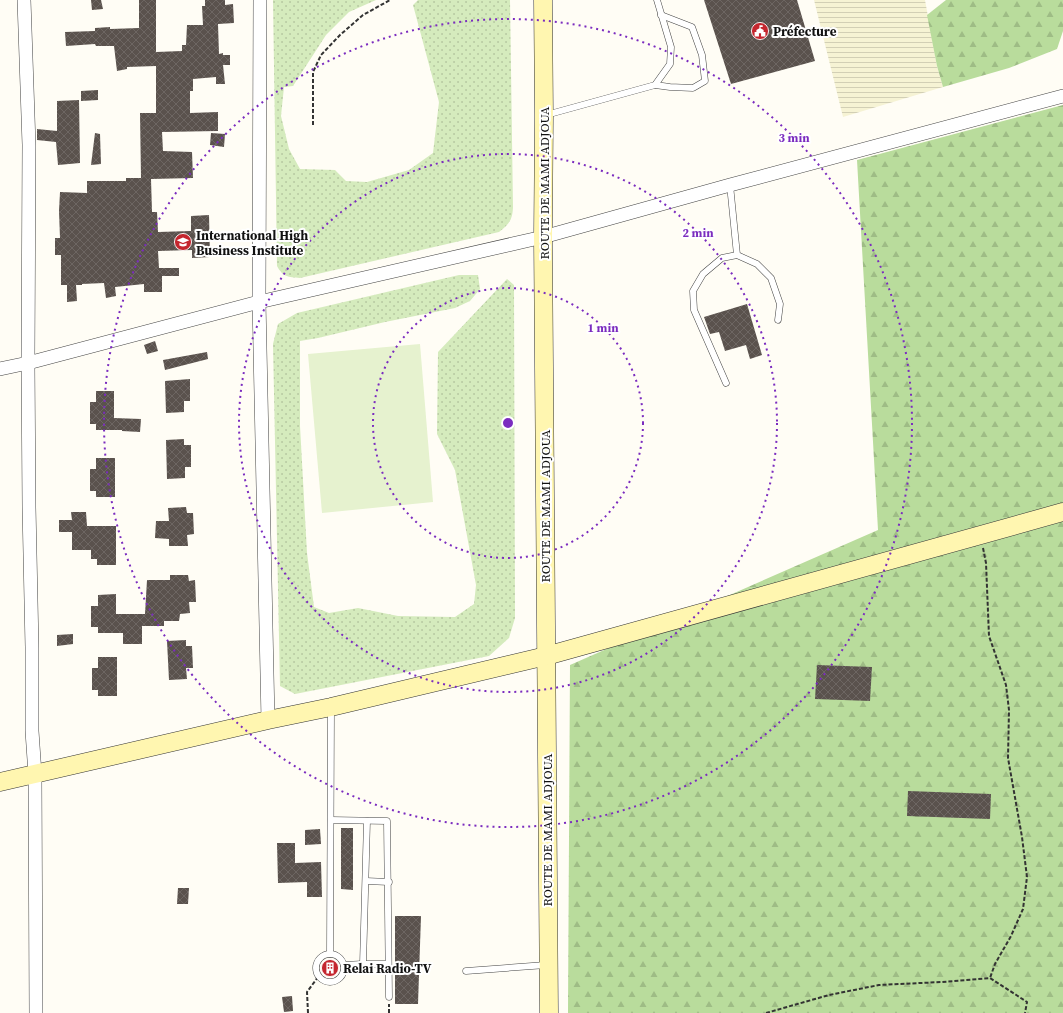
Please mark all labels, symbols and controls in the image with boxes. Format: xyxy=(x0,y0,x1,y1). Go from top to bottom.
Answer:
public building icon: Préfecture xyxy=(750,21,770,41)
place label: Préfecture xyxy=(773,23,837,40)
street label: ROUTE DE MAMI ADJOUA xyxy=(536,106,553,260)
text: 3 min xyxy=(778,130,810,146)
text: 2 min xyxy=(682,225,714,241)
place label: International High Business Institute xyxy=(196,227,308,259)
school or university icon: International High Business Institute xyxy=(173,232,193,252)
text: 1 min xyxy=(587,320,619,336)
centre of rings xyxy=(501,416,515,430)
street label: ROUTE DE MAMI ADJOUA xyxy=(537,429,554,583)
street label: ROUTE DE MAMI ADJOUA xyxy=(539,753,556,907)
building icon: Relai Radio-TV xyxy=(320,958,340,978)
place label: Relai Radio-TV xyxy=(343,960,432,977)

